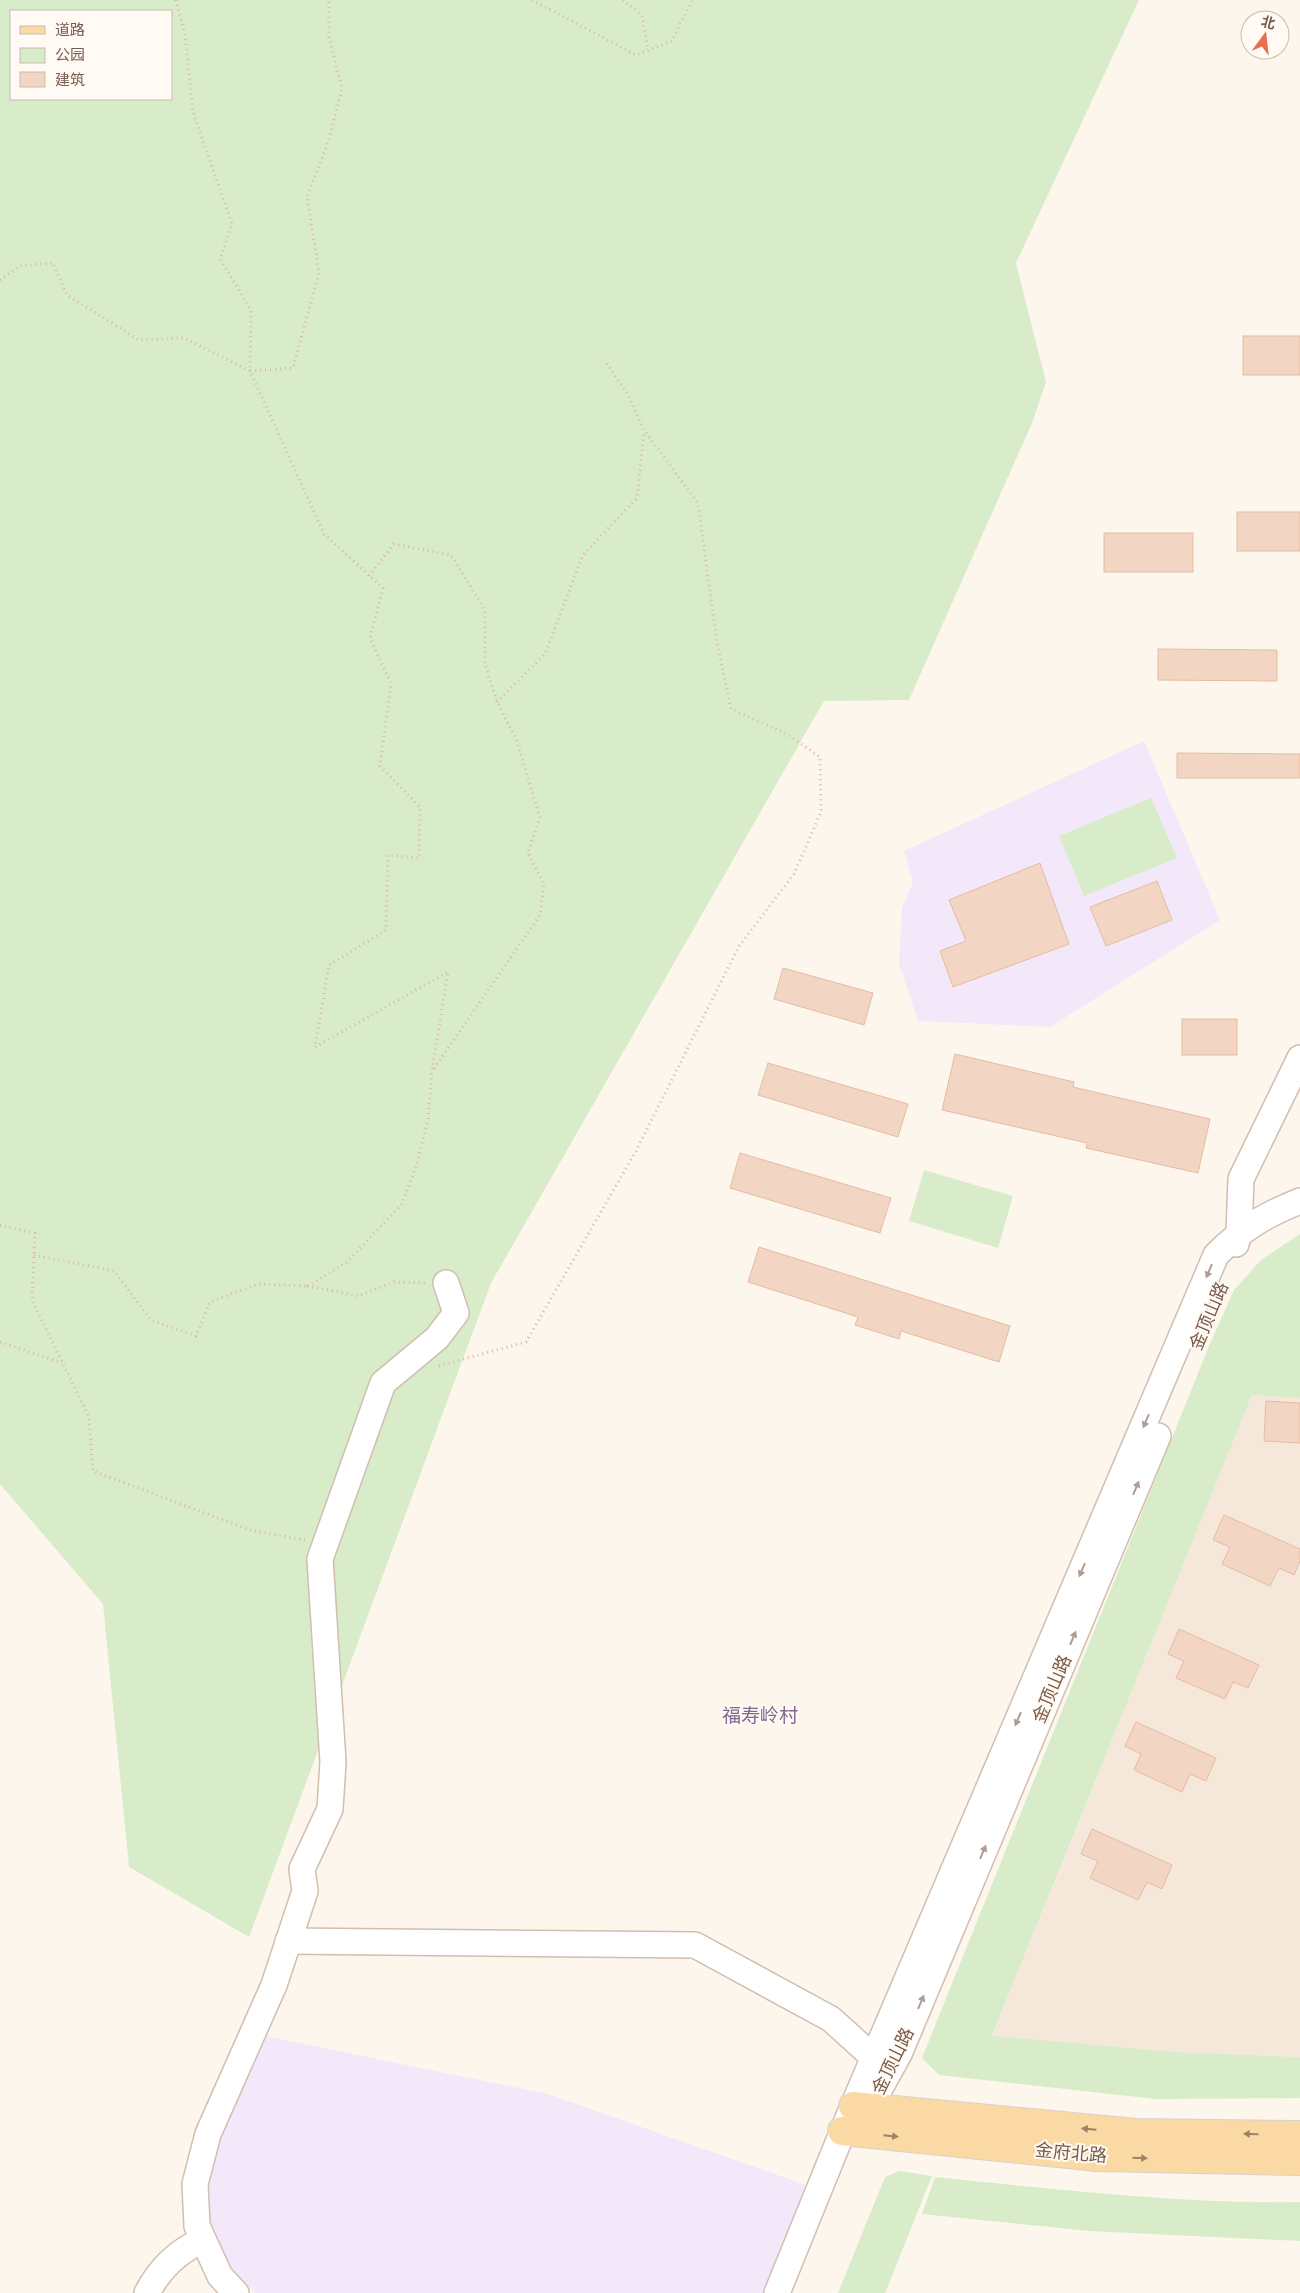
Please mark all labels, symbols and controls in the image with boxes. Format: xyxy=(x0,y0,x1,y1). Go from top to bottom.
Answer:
legend xyxy=(10,10,172,100)
north arrow xyxy=(1240,10,1290,60)
text: 北 xyxy=(1260,13,1277,32)
text: 道路 xyxy=(55,21,85,38)
text: 公园 xyxy=(55,46,85,63)
text: 建筑 xyxy=(55,71,85,88)
one-way arrow xyxy=(1205,1264,1213,1278)
street label: 金顶山路 xyxy=(1186,1279,1232,1353)
one-way arrow xyxy=(1141,1413,1149,1428)
one-way arrow xyxy=(1133,1481,1141,1495)
one-way arrow xyxy=(1078,1563,1086,1578)
one-way arrow xyxy=(1070,1631,1078,1645)
street label: 金顶山路 xyxy=(1029,1652,1075,1726)
district label: 福寿岭村 xyxy=(722,1705,798,1726)
one-way arrow xyxy=(1014,1712,1022,1727)
one-way arrow xyxy=(980,1845,988,1859)
one-way arrow xyxy=(917,1995,925,2009)
street label: 金顶山路 xyxy=(868,2024,918,2098)
one-way arrow xyxy=(1081,2125,1097,2133)
one-way arrow xyxy=(1243,2130,1259,2138)
one-way arrow xyxy=(883,2132,899,2140)
street label: 金府北路 xyxy=(1034,2140,1108,2166)
one-way arrow xyxy=(1132,2155,1148,2163)

